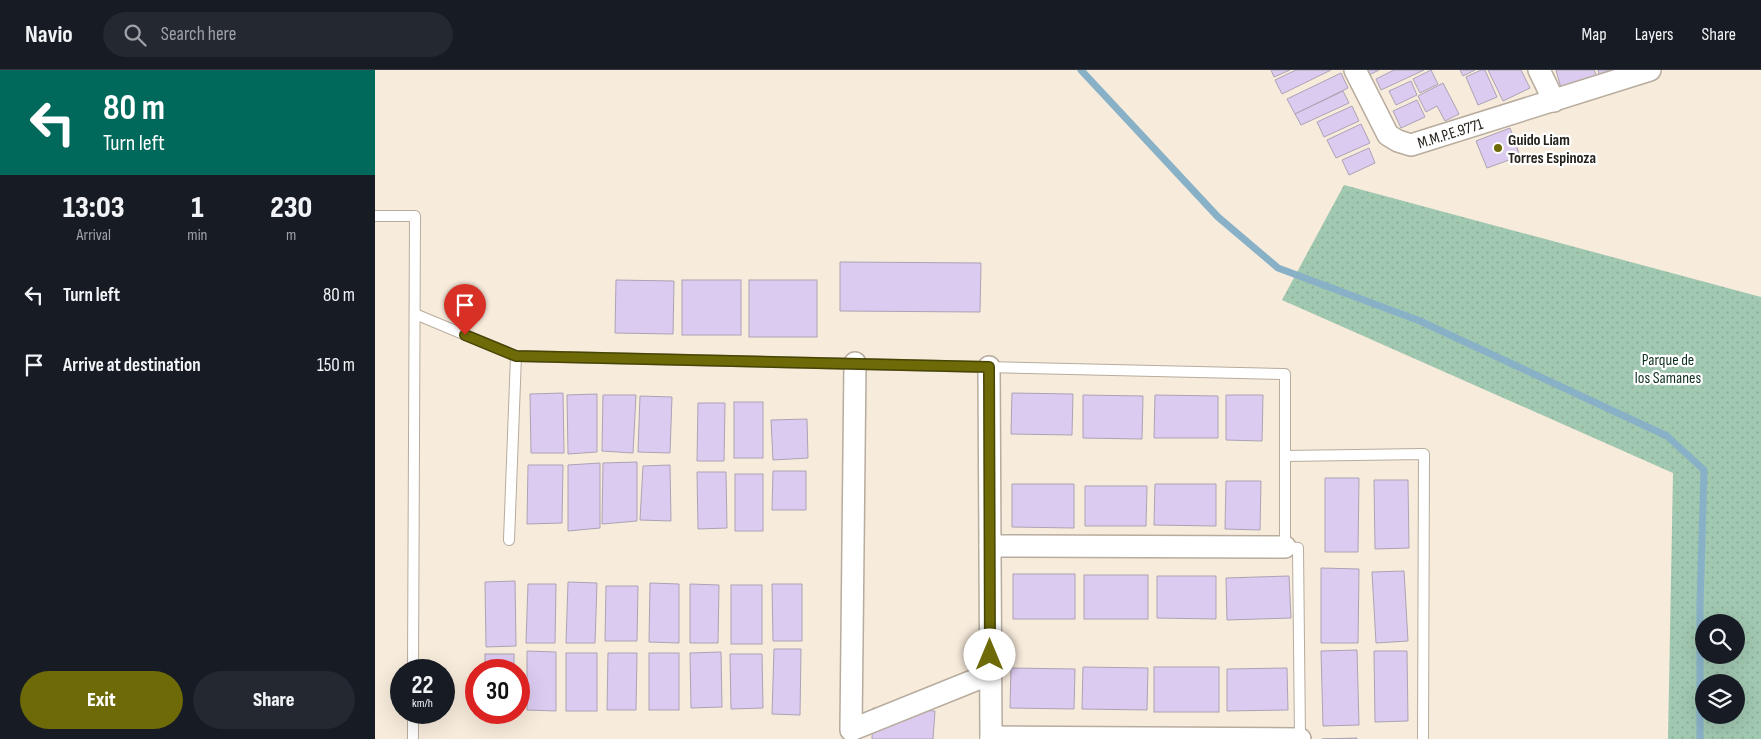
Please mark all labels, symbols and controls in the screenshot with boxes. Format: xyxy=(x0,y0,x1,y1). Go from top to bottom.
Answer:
search box xyxy=(103,12,453,57)
text: Navio xyxy=(25,20,73,49)
icon: search xyxy=(121,21,149,49)
text: Search here xyxy=(161,23,236,46)
text: Map xyxy=(1582,24,1607,45)
text: Layers xyxy=(1635,24,1674,45)
text: Share xyxy=(1702,24,1736,45)
text: 80 m xyxy=(103,87,165,130)
icon: left xyxy=(20,90,85,155)
street label: M.M.P.E.9771 xyxy=(1415,115,1486,153)
text: Turn left xyxy=(103,130,165,157)
place label: Guido Liam Torres Espinoza xyxy=(1508,131,1596,168)
marker: Guido Liam Torres Espinoza xyxy=(1492,142,1504,154)
text: 13:03 xyxy=(63,190,125,226)
text: 1 xyxy=(191,190,204,226)
text: 230 xyxy=(270,190,312,226)
text: Arrival xyxy=(76,226,111,245)
text: min xyxy=(187,226,207,245)
text: m xyxy=(286,226,296,245)
icon: left xyxy=(20,281,48,309)
text: Turn left xyxy=(63,284,120,307)
text: 80 m xyxy=(323,284,355,307)
pin xyxy=(444,284,486,335)
icon: arrive xyxy=(451,291,479,319)
icon: arrive xyxy=(20,351,48,379)
park label: Parque de los Samanes xyxy=(1635,351,1701,388)
text: Arrive at destination xyxy=(63,354,201,377)
text: 150 m xyxy=(317,354,355,377)
map controls xyxy=(1695,614,1745,724)
button: search xyxy=(1695,614,1745,664)
position arrow xyxy=(963,628,1015,680)
speed limit sign: 30 xyxy=(465,659,530,724)
text: 22 xyxy=(412,670,433,701)
button: Exit xyxy=(20,671,183,729)
button: Share xyxy=(193,671,355,729)
button: layers xyxy=(1695,674,1745,724)
text: km/h xyxy=(412,696,433,711)

